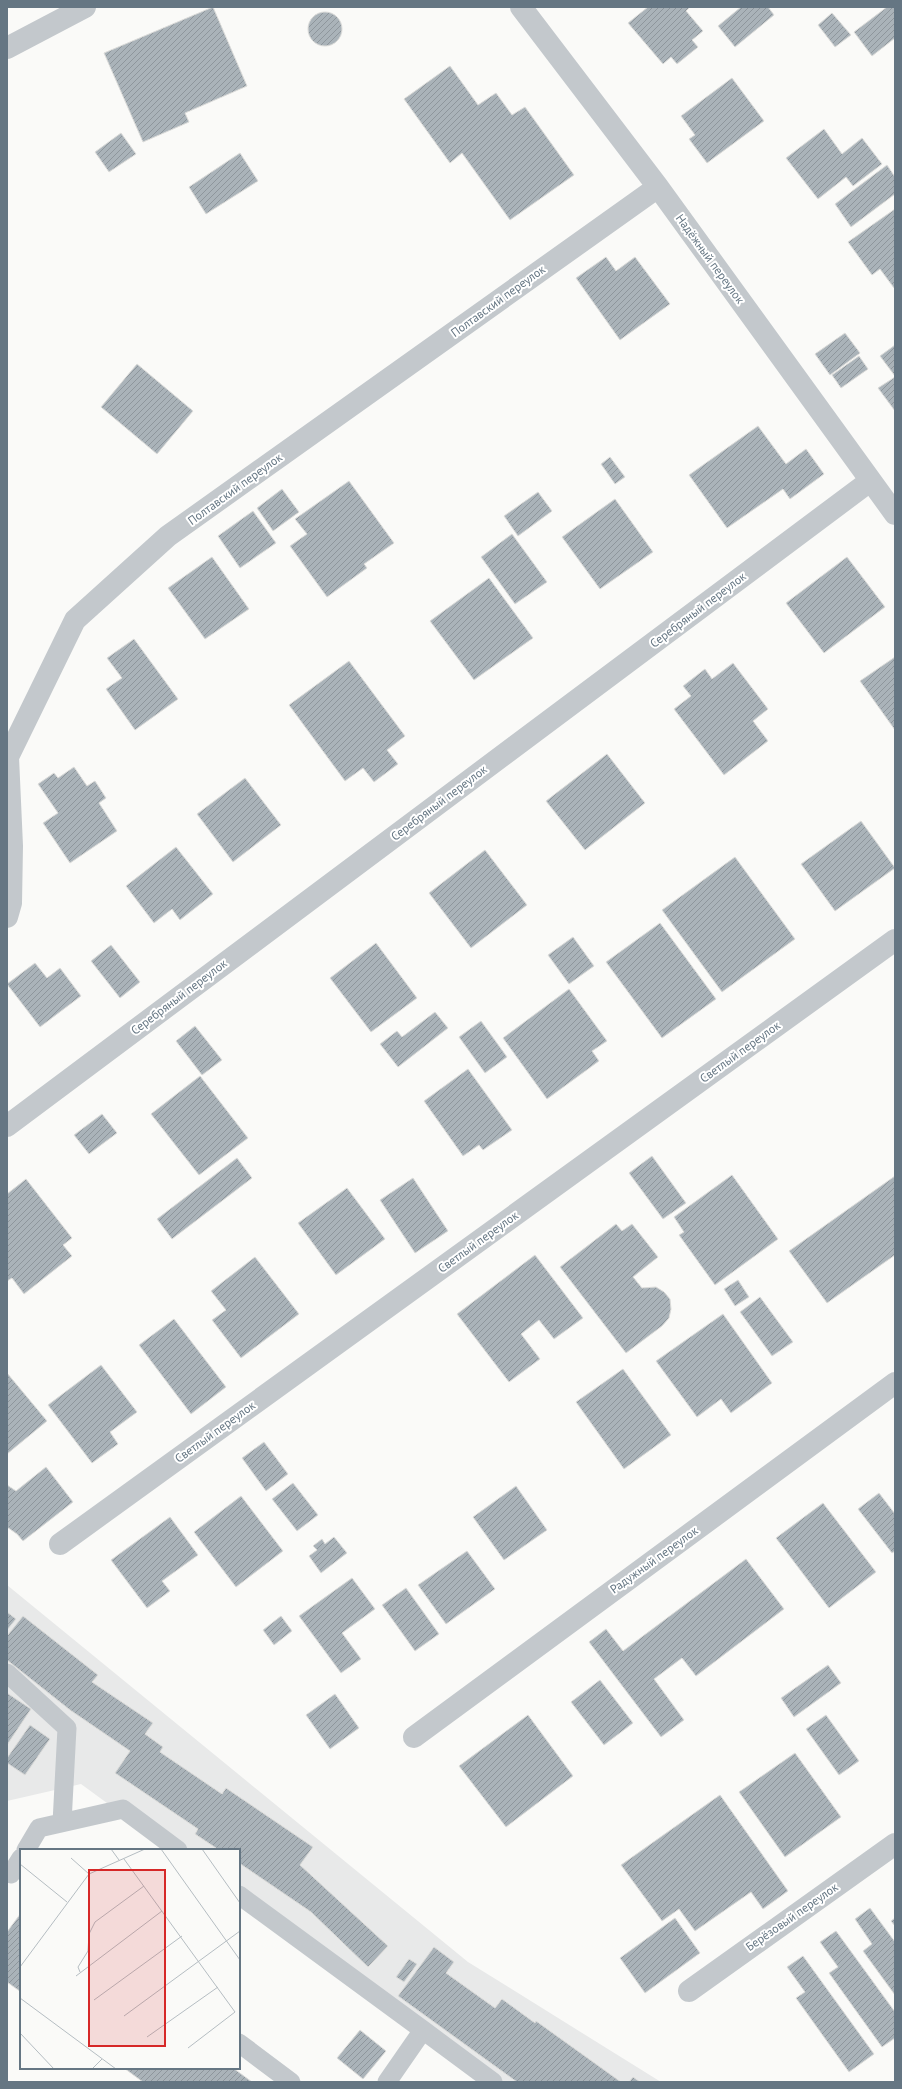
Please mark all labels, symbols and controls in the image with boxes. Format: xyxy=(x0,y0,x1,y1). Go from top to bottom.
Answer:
street label: Надёжный переулок xyxy=(673,211,748,307)
street label: Полтавский переулок xyxy=(448,261,548,340)
street label: Полтавский переулок xyxy=(185,449,285,528)
street label: Серебряный переулок xyxy=(647,568,749,651)
street label: Серебряный переулок xyxy=(388,761,490,844)
street label: Серебряный переулок xyxy=(128,955,230,1038)
street label: Светлый переулок xyxy=(697,1017,783,1086)
street label: Светлый переулок xyxy=(435,1207,521,1276)
street label: Светлый переулок xyxy=(172,1397,258,1466)
street label: Радужный переулок xyxy=(607,1523,701,1597)
inset map xyxy=(20,1849,240,2069)
street label: Берёзовый переулок xyxy=(743,1879,841,1954)

